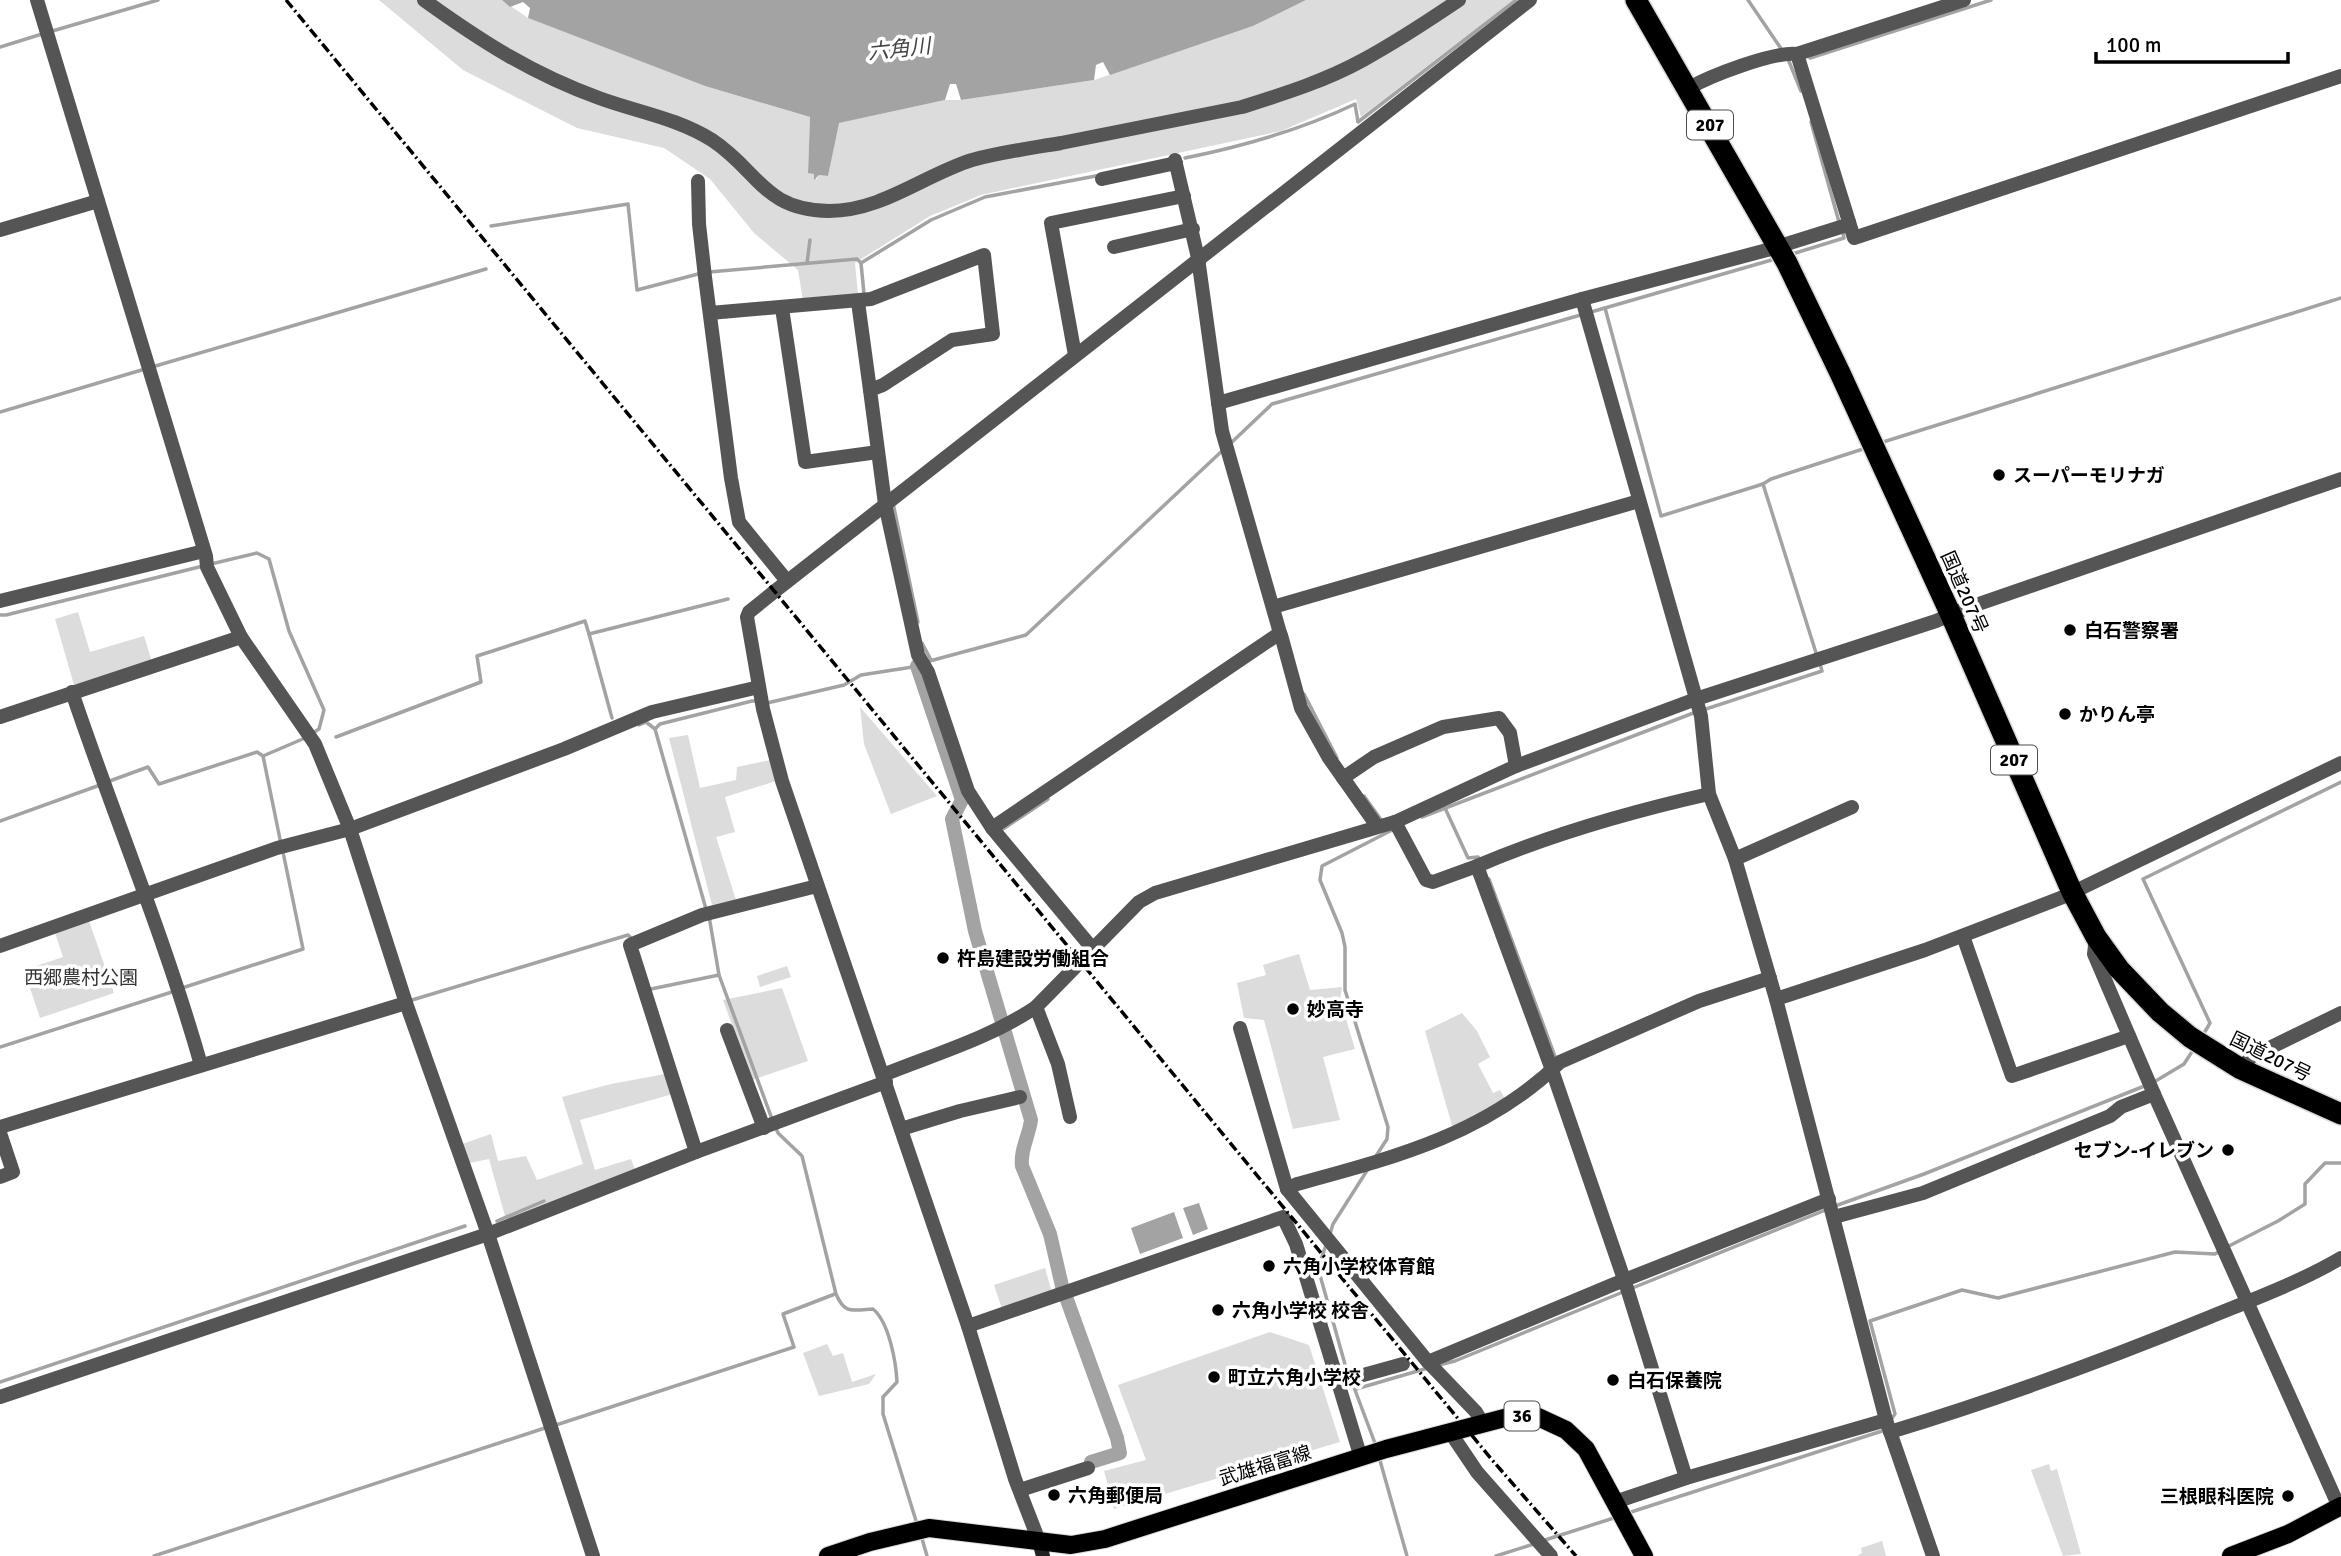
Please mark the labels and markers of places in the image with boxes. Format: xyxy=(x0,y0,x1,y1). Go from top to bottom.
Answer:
place label: スーパーモリナガ xyxy=(2013,464,2165,488)
marker: スーパーモリナガ xyxy=(1991,467,2007,483)
place label: 白石警察署 xyxy=(2084,619,2179,643)
marker: 白石警察署 xyxy=(2062,622,2078,638)
place label: かりん亭 xyxy=(2079,703,2155,727)
marker: かりん亭 xyxy=(2057,706,2073,722)
place label: 杵島建設労働組合 xyxy=(957,947,1109,971)
marker: 杵島建設労働組合 xyxy=(935,950,951,966)
place label: 妙高寺 xyxy=(1307,998,1364,1022)
marker: 妙高寺 xyxy=(1285,1001,1301,1017)
place label: セブン-イレブン xyxy=(2074,1139,2214,1163)
marker: セブン-イレブン xyxy=(2220,1142,2236,1158)
place label: 六角小学校体育館 xyxy=(1283,1255,1435,1279)
marker: 六角小学校体育館 xyxy=(1261,1258,1277,1274)
place label: 六角小学校 校舎 xyxy=(1232,1299,1369,1323)
marker: 六角小学校 校舎 xyxy=(1210,1302,1226,1318)
place label: 町立六角小学校 xyxy=(1228,1366,1361,1390)
marker: 町立六角小学校 xyxy=(1206,1369,1222,1385)
place label: 白石保養院 xyxy=(1627,1369,1722,1393)
marker: 白石保養院 xyxy=(1605,1372,1621,1388)
place label: 六角郵便局 xyxy=(1068,1484,1163,1508)
place label: 三根眼科医院 xyxy=(2160,1485,2274,1509)
marker: 六角郵便局 xyxy=(1046,1487,1062,1503)
marker: 三根眼科医院 xyxy=(2280,1488,2296,1504)

